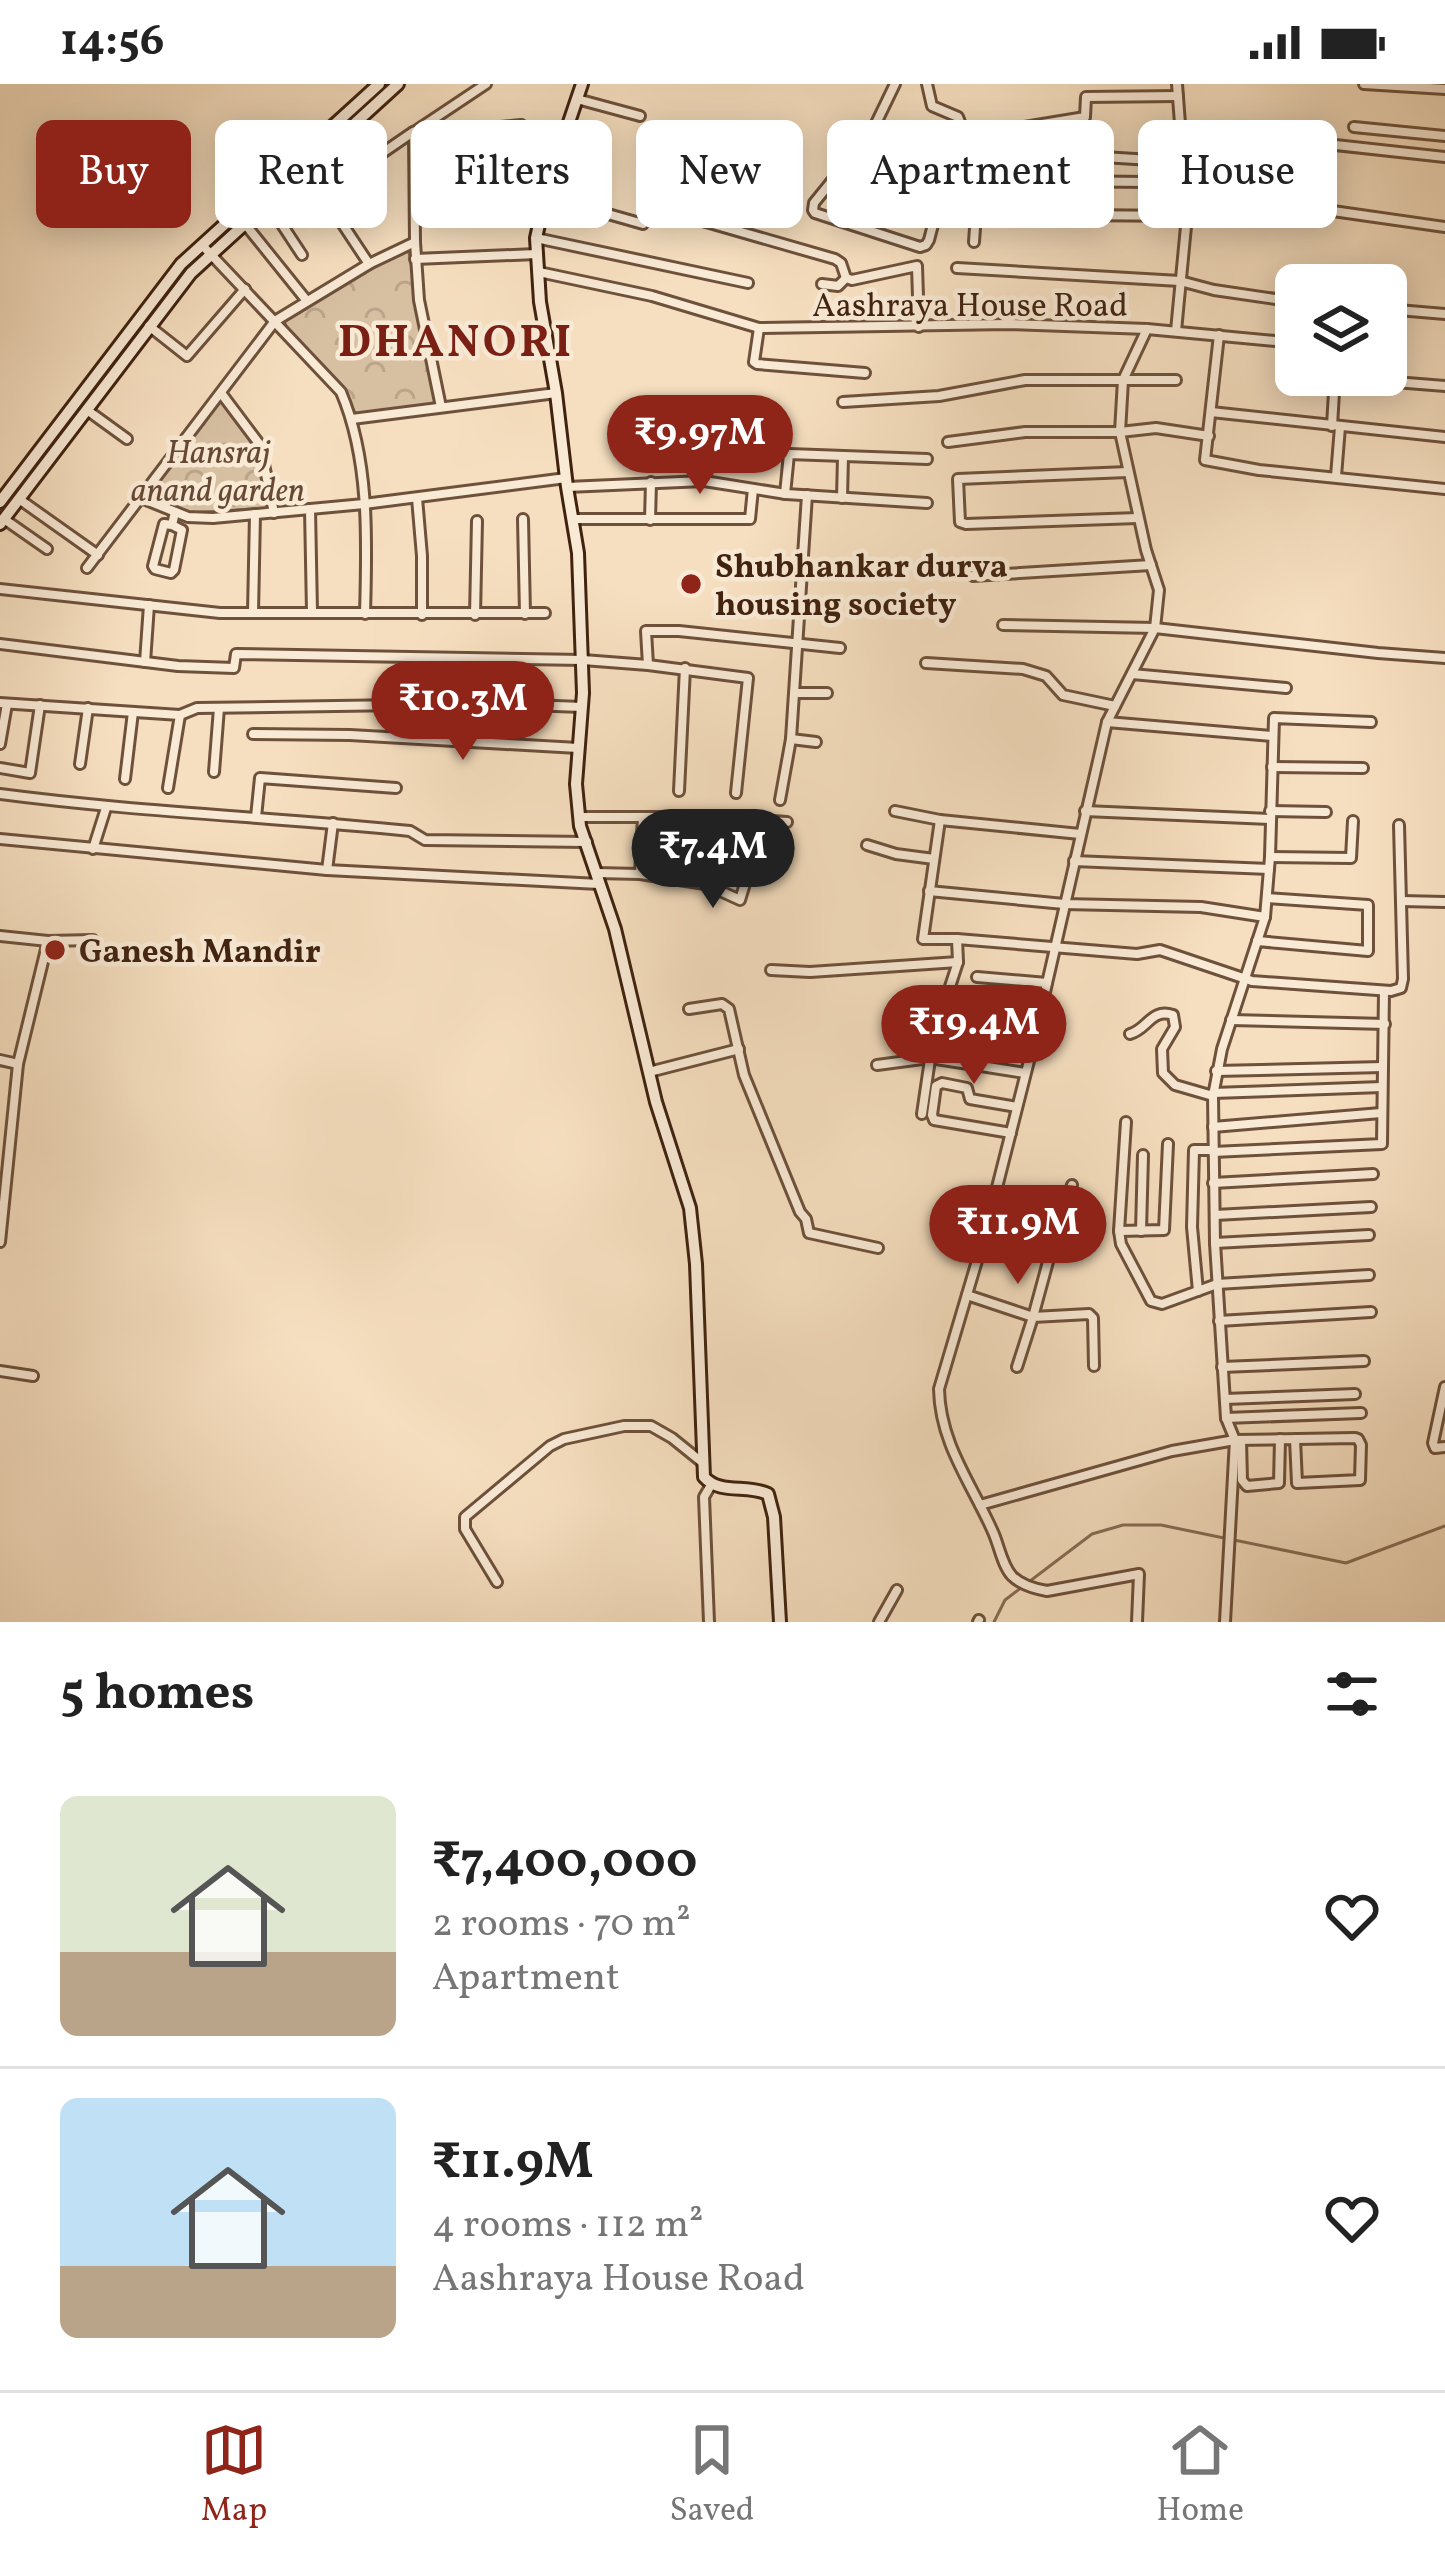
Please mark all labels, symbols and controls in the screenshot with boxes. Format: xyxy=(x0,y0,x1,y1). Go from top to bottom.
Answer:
text: 14:56 xyxy=(60,11,165,74)
chip: Buy xyxy=(36,120,191,228)
chip: Rent xyxy=(215,120,387,228)
chip: Filters xyxy=(411,120,612,228)
chip: New xyxy=(636,120,803,228)
chip: Apartment xyxy=(827,120,1114,228)
chip: House xyxy=(1138,120,1337,228)
map controls xyxy=(1275,264,1407,396)
button: layers xyxy=(1275,264,1407,396)
street label: Aashraya House Road xyxy=(812,285,1128,331)
district label: DHANORI xyxy=(338,313,574,376)
pin: ₹9.97M xyxy=(602,395,798,497)
text: ₹9.97M xyxy=(634,407,766,461)
park label: Hansraj anand garden xyxy=(131,432,305,516)
place label: Shubhankar durva housing society xyxy=(715,546,1008,630)
marker: Shubhankar durva housing society xyxy=(678,571,704,597)
pin: ₹10.3M xyxy=(365,661,561,763)
text: ₹10.3M xyxy=(398,673,528,727)
pin: ₹7.4M xyxy=(629,809,797,911)
text: ₹7.4M xyxy=(659,821,767,875)
place label: Ganesh Mandir xyxy=(79,931,321,977)
marker: Ganesh Mandir xyxy=(42,937,68,963)
pin: ₹19.4M xyxy=(876,985,1072,1087)
text: ₹19.4M xyxy=(908,997,1040,1051)
pin: ₹11.9M xyxy=(920,1185,1116,1287)
text: ₹11.9M xyxy=(956,1197,1080,1251)
text: 5 homes xyxy=(60,1659,254,1730)
icon: filters xyxy=(1319,1661,1385,1727)
text: ₹7,400,000 xyxy=(432,1827,698,1898)
icon: home xyxy=(156,1844,300,1988)
icon: heart xyxy=(1319,1883,1385,1949)
text: 2 rooms · 70 m² xyxy=(432,1898,691,1952)
text: Apartment xyxy=(432,1952,620,2006)
text: ₹11.9M xyxy=(432,2128,593,2199)
icon: home xyxy=(156,2146,300,2290)
icon: heart xyxy=(1319,2185,1385,2251)
text: 4 rooms · 112 m² xyxy=(432,2199,703,2253)
text: Aashraya House Road xyxy=(432,2253,805,2307)
tab: Map xyxy=(201,2417,267,2535)
tab: Saved xyxy=(669,2417,754,2535)
tab: Home xyxy=(1157,2417,1244,2535)

